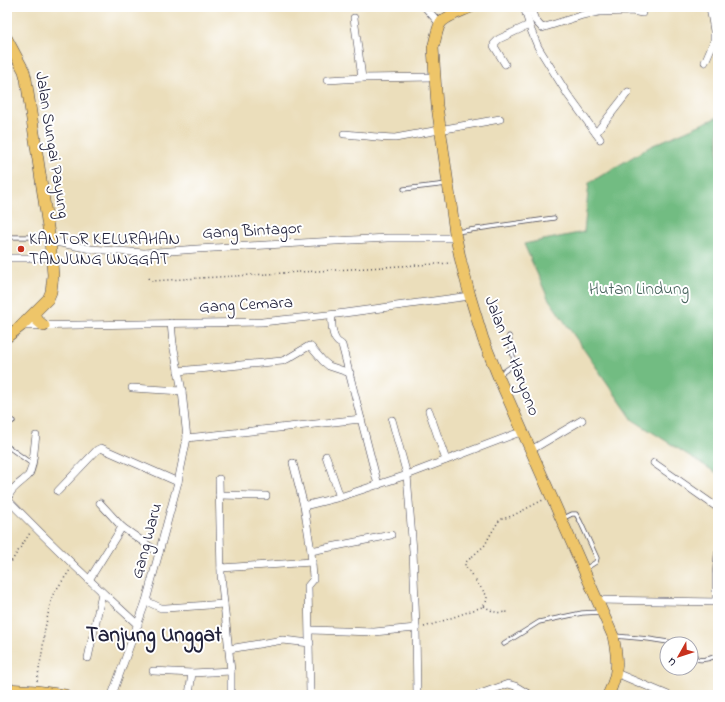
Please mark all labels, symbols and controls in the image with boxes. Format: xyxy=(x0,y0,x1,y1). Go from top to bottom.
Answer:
street label: Jalan Sungai Payung xyxy=(26,70,76,221)
street label: Gang Bintagor xyxy=(202,216,303,248)
place label: KANTOR KELURAHAN TANJUNG UNGGAT xyxy=(29,227,180,272)
marker: KANTOR KELURAHAN TANJUNG UNGGAT xyxy=(16,244,26,254)
park label: Hutan Lindung xyxy=(589,277,689,304)
street label: Gang Cemara xyxy=(198,290,294,322)
street label: Jalan MT Haryono xyxy=(477,292,546,420)
street label: Gang Waru xyxy=(125,500,171,582)
district label: Tanjung Unggat xyxy=(86,621,223,653)
north arrow xyxy=(659,636,699,676)
text: U xyxy=(664,654,680,669)

